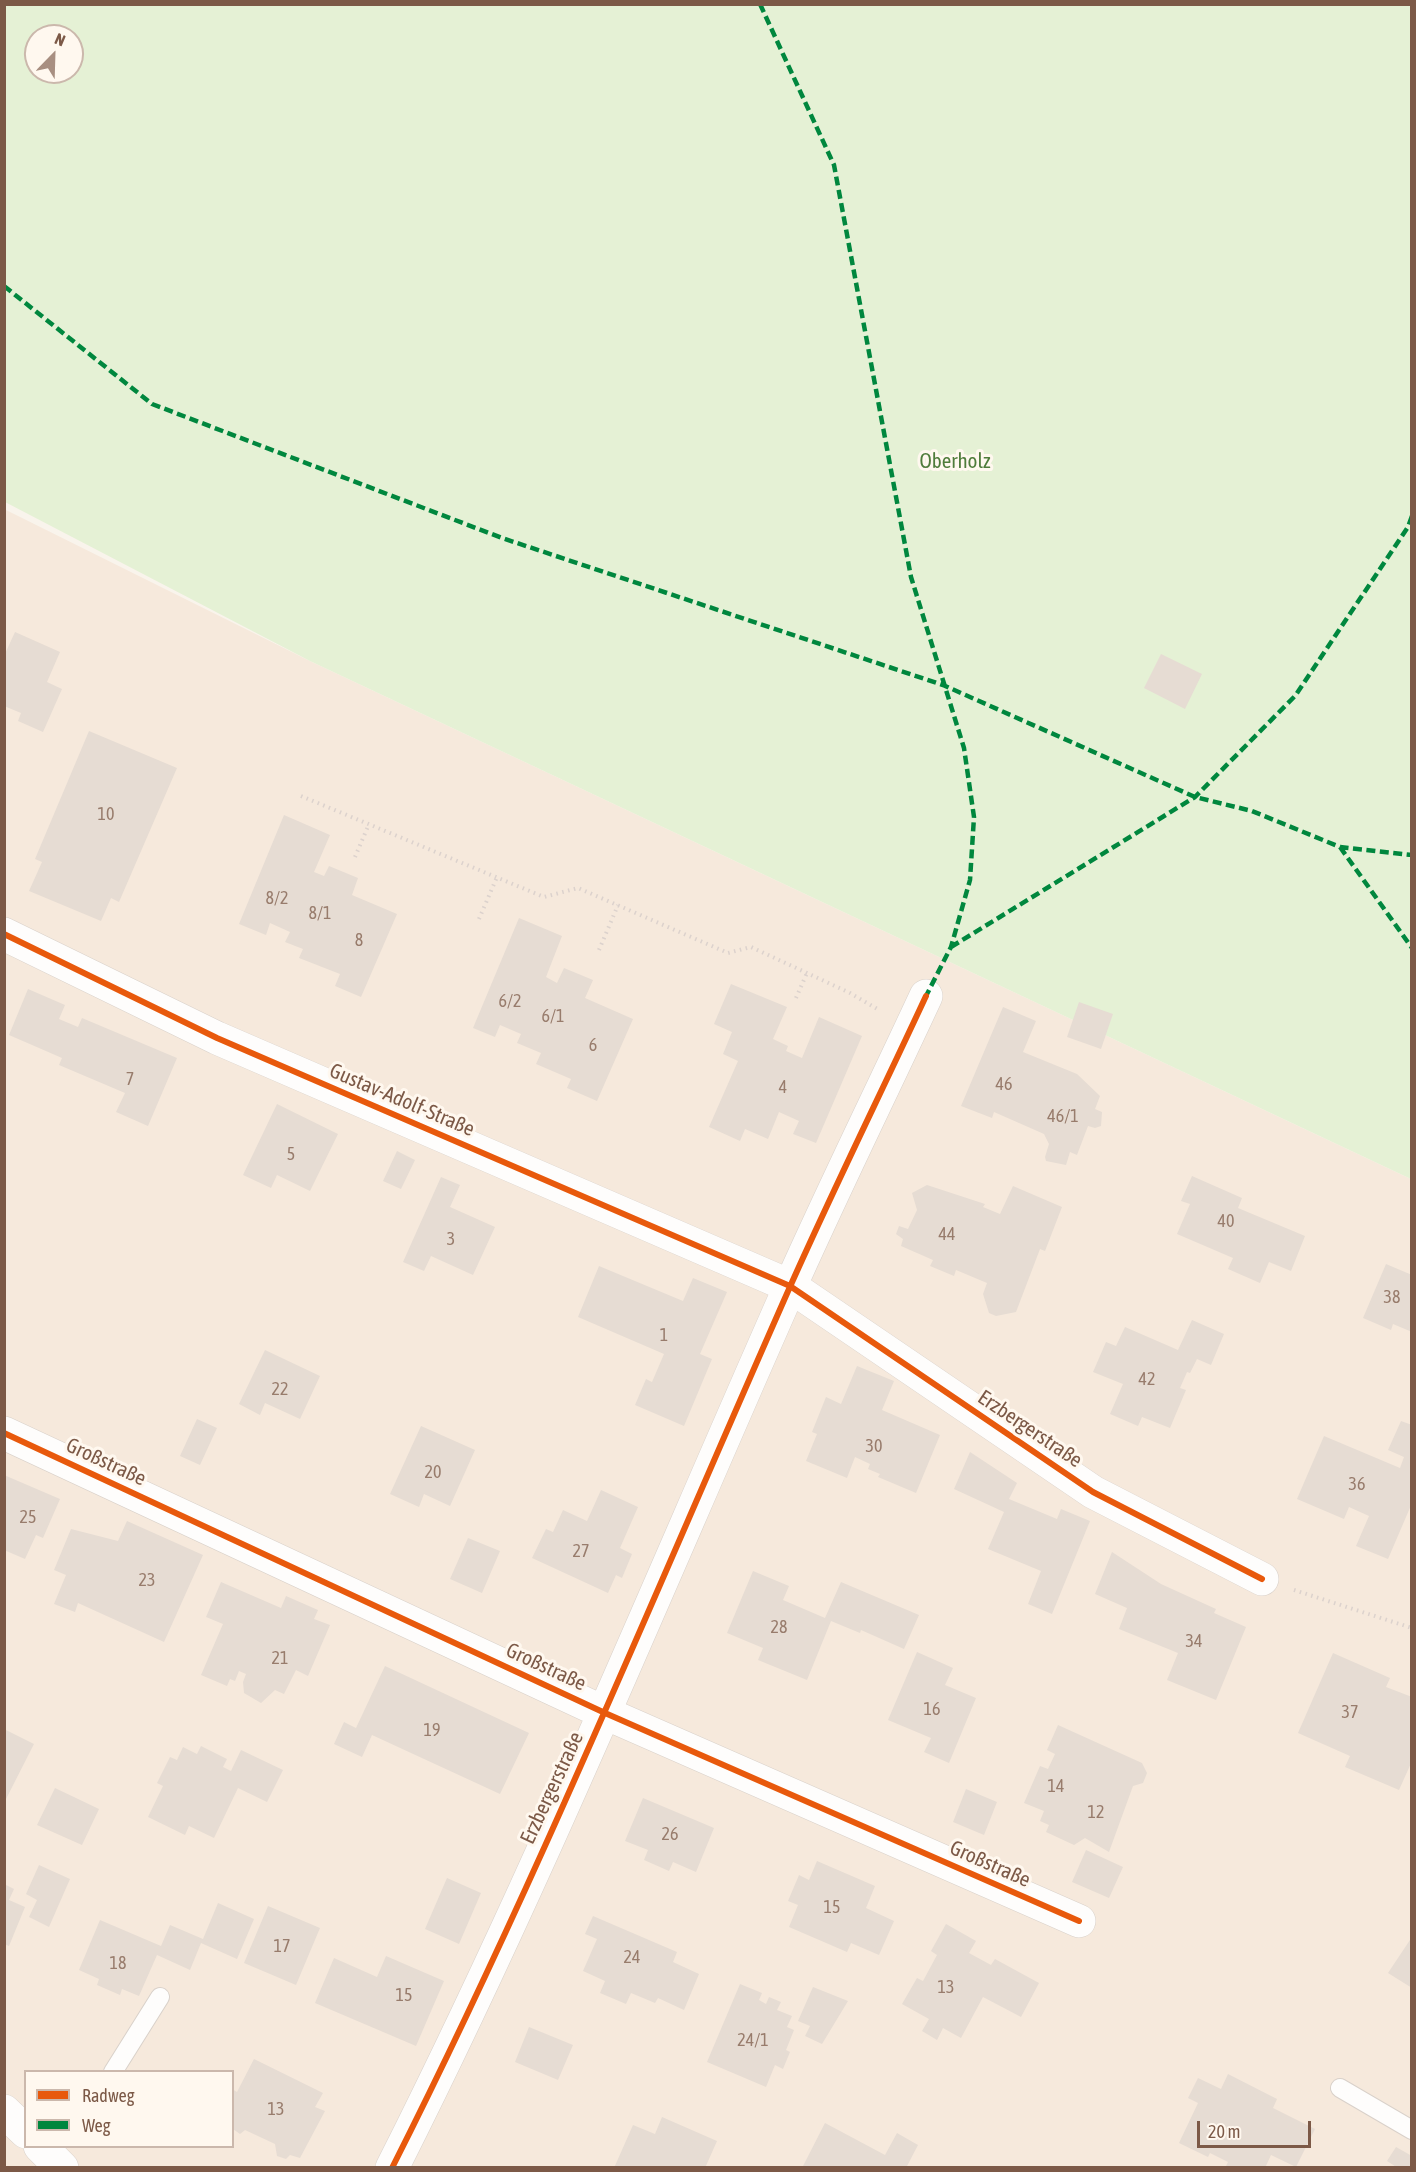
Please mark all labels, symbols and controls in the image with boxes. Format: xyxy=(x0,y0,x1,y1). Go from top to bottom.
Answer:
north arrow xyxy=(24,24,84,84)
text: N xyxy=(52,29,68,49)
park label: Oberholz xyxy=(919,448,991,474)
house number: 10 xyxy=(98,803,114,825)
house number: 8/2 xyxy=(265,887,289,909)
house number: 8/1 xyxy=(308,902,332,924)
house number: 8 xyxy=(355,929,363,951)
house number: 6/2 xyxy=(498,990,522,1012)
house number: 6/1 xyxy=(541,1005,565,1027)
house number: 6 xyxy=(589,1034,597,1056)
street label: Gustav-Adolf-Straße xyxy=(326,1058,478,1142)
house number: 7 xyxy=(126,1068,134,1090)
house number: 46 xyxy=(996,1073,1012,1095)
house number: 4 xyxy=(779,1076,787,1098)
house number: 46/1 xyxy=(1047,1105,1079,1127)
house number: 5 xyxy=(287,1143,295,1165)
house number: 40 xyxy=(1218,1210,1234,1232)
house number: 44 xyxy=(939,1223,955,1245)
house number: 3 xyxy=(447,1228,455,1250)
house number: 38 xyxy=(1384,1286,1400,1308)
house number: 1 xyxy=(660,1324,668,1346)
house number: 42 xyxy=(1139,1368,1155,1390)
house number: 22 xyxy=(272,1378,288,1400)
street label: Erzbergerstraße xyxy=(973,1385,1087,1473)
street label: Großstraße xyxy=(62,1433,150,1491)
house number: 30 xyxy=(866,1435,882,1457)
house number: 20 xyxy=(425,1461,441,1483)
house number: 36 xyxy=(1349,1473,1365,1495)
house number: 25 xyxy=(20,1506,36,1528)
house number: 27 xyxy=(573,1540,589,1562)
house number: 23 xyxy=(139,1569,155,1591)
house number: 28 xyxy=(771,1616,787,1638)
house number: 34 xyxy=(1186,1630,1202,1652)
street label: Großstraße xyxy=(502,1638,590,1696)
house number: 21 xyxy=(272,1647,288,1669)
house number: 16 xyxy=(924,1698,940,1720)
house number: 37 xyxy=(1342,1701,1358,1723)
house number: 19 xyxy=(424,1719,440,1741)
street label: Erzbergerstraße xyxy=(515,1728,589,1848)
house number: 14 xyxy=(1048,1775,1064,1797)
house number: 12 xyxy=(1088,1801,1104,1823)
house number: 26 xyxy=(662,1823,678,1845)
street label: Großstraße xyxy=(946,1835,1034,1893)
house number: 15 xyxy=(824,1896,840,1918)
house number: 17 xyxy=(274,1935,290,1957)
house number: 24 xyxy=(624,1946,640,1968)
house number: 18 xyxy=(110,1952,126,1974)
house number: 13 xyxy=(938,1976,954,1998)
house number: 15 xyxy=(396,1984,412,2006)
house number: 24/1 xyxy=(737,2029,769,2051)
legend xyxy=(24,2070,234,2148)
text: Radweg xyxy=(82,2085,134,2106)
house number: 13 xyxy=(268,2098,284,2120)
scale bar xyxy=(1200,2109,1314,2147)
text: Weg xyxy=(82,2115,110,2136)
text: 20 m xyxy=(1208,2121,1240,2142)

